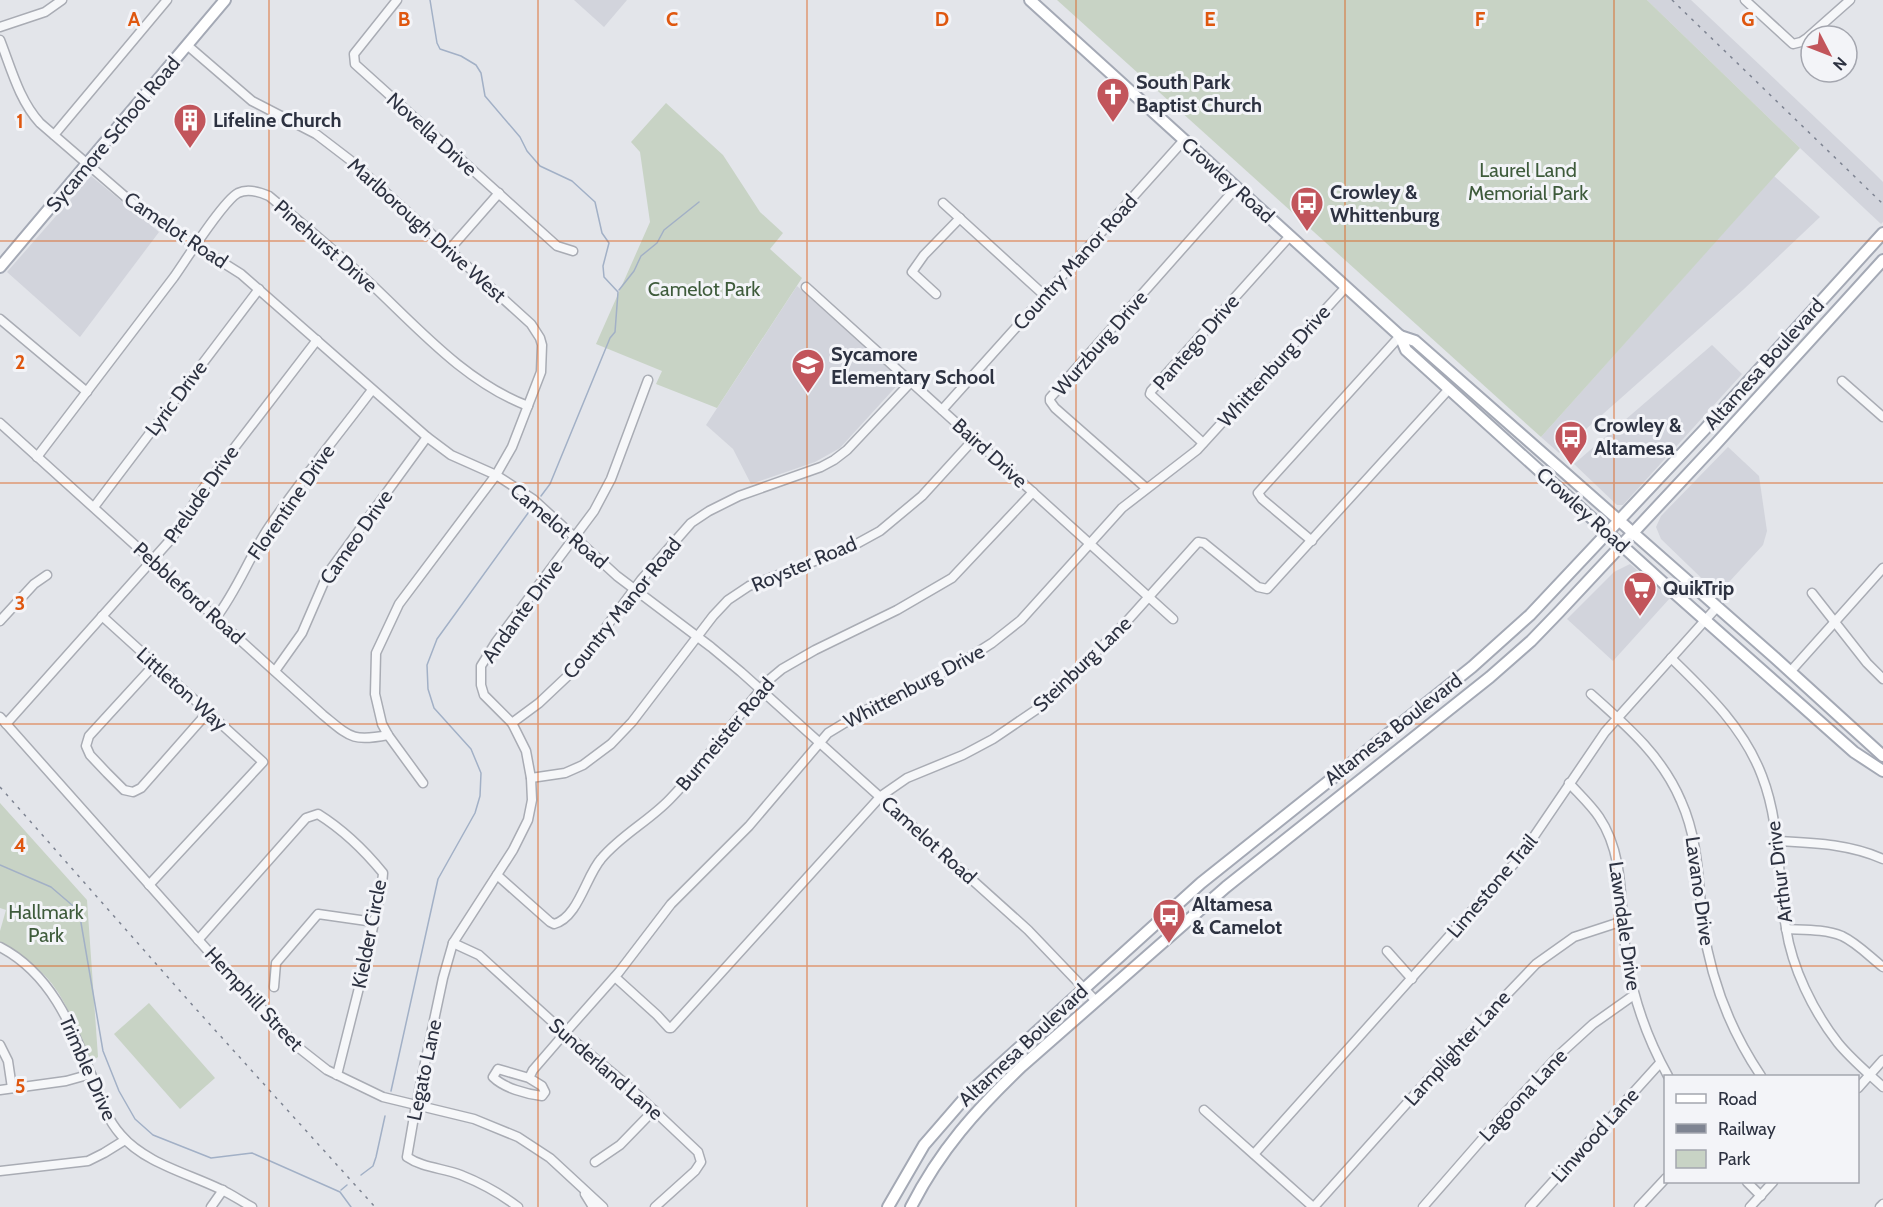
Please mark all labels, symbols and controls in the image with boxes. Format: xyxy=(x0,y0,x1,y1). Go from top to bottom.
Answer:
text: A xyxy=(128,7,141,31)
text: B xyxy=(398,7,410,31)
text: C xyxy=(666,7,678,31)
text: D xyxy=(935,7,949,31)
text: E xyxy=(1204,7,1216,31)
text: F xyxy=(1475,7,1486,31)
text: G xyxy=(1741,7,1755,31)
north arrow xyxy=(1799,24,1859,84)
street label: Sycamore School Road xyxy=(41,51,185,217)
text: N xyxy=(1829,53,1851,74)
place label: South Park Baptist Church xyxy=(1136,70,1262,117)
church icon: South Park Baptist Church xyxy=(1095,76,1131,123)
street label: Novella Drive xyxy=(382,87,482,181)
building icon: Lifeline Church xyxy=(172,102,208,149)
place label: Lifeline Church xyxy=(213,108,341,132)
text: 1 xyxy=(16,109,24,133)
street label: Crowley Road xyxy=(1177,132,1279,228)
street label: Marlborough Drive West xyxy=(343,153,511,307)
park label: Laurel Land Memorial Park xyxy=(1468,158,1588,205)
place label: Crowley & Whittenburg xyxy=(1330,180,1439,227)
bus stop icon: Crowley & Whittenburg xyxy=(1289,185,1325,232)
street label: Camelot Road xyxy=(120,187,232,273)
street label: Country Manor Road xyxy=(1008,189,1142,335)
street label: Pinehurst Drive xyxy=(269,195,383,297)
park label: Camelot Park xyxy=(648,277,760,301)
street label: Wurzburg Drive xyxy=(1048,285,1152,401)
street label: Pantego Drive xyxy=(1148,289,1244,395)
street label: Altamesa Boulevard xyxy=(1699,294,1829,434)
street label: Whittenburg Drive xyxy=(1213,300,1335,432)
place label: Sycamore Elementary School xyxy=(831,342,995,389)
school or university icon: Sycamore Elementary School xyxy=(790,347,826,394)
text: 2 xyxy=(15,350,25,374)
street label: Lyric Drive xyxy=(140,356,212,440)
street label: Baird Drive xyxy=(948,413,1032,493)
place label: Crowley & Altamesa xyxy=(1594,413,1682,460)
bus stop icon: Crowley & Altamesa xyxy=(1553,419,1589,466)
street label: Florentine Drive xyxy=(242,440,340,564)
street label: Prelude Drive xyxy=(159,441,243,547)
street label: Crowley Road xyxy=(1532,462,1634,558)
street label: Camelot Road xyxy=(505,478,613,574)
street label: Cameo Drive xyxy=(315,485,397,589)
street label: Royster Road xyxy=(748,531,860,597)
street label: Country Manor Road xyxy=(558,533,686,683)
street label: Pebbleford Road xyxy=(129,537,249,649)
street label: Andante Drive xyxy=(477,555,567,667)
supermarket icon: QuikTrip xyxy=(1622,570,1658,617)
place label: QuikTrip xyxy=(1663,576,1734,600)
text: 3 xyxy=(15,591,25,615)
street label: Steinburg Lane xyxy=(1028,611,1136,717)
street label: Whittenburg Drive xyxy=(840,639,988,733)
street label: Littleton Way xyxy=(132,642,232,736)
street label: Altamesa Boulevard xyxy=(1319,668,1467,790)
street label: Burmeister Road xyxy=(671,673,779,795)
street label: Camelot Road xyxy=(876,791,982,889)
street label: Arthur Drive xyxy=(1761,820,1797,924)
street label: Limestone Trail xyxy=(1442,829,1542,943)
text: 4 xyxy=(14,833,26,857)
street label: Lavano Drive xyxy=(1680,835,1720,947)
street label: Lawndale Drive xyxy=(1604,860,1646,992)
street label: Kielder Circle xyxy=(347,878,391,990)
place label: Altamesa & Camelot xyxy=(1192,892,1282,939)
bus stop icon: Altamesa & Camelot xyxy=(1151,897,1187,944)
park label: Hallmark Park xyxy=(8,900,84,947)
street label: Hemphill Street xyxy=(200,942,308,1056)
street label: Altamesa Boulevard xyxy=(953,979,1093,1111)
street label: Lamplighter Lane xyxy=(1399,985,1515,1111)
street label: Trimble Drive xyxy=(54,1012,122,1124)
street label: Sunderland Lane xyxy=(544,1013,668,1125)
street label: Legato Lane xyxy=(402,1017,446,1123)
street label: Lagoona Lane xyxy=(1474,1044,1572,1146)
text: 5 xyxy=(15,1074,25,1098)
legend xyxy=(1664,1075,1859,1183)
street label: Linwood Lane xyxy=(1546,1083,1644,1187)
text: Road xyxy=(1718,1088,1757,1110)
text: Railway xyxy=(1718,1118,1776,1140)
text: Park xyxy=(1718,1148,1751,1170)

